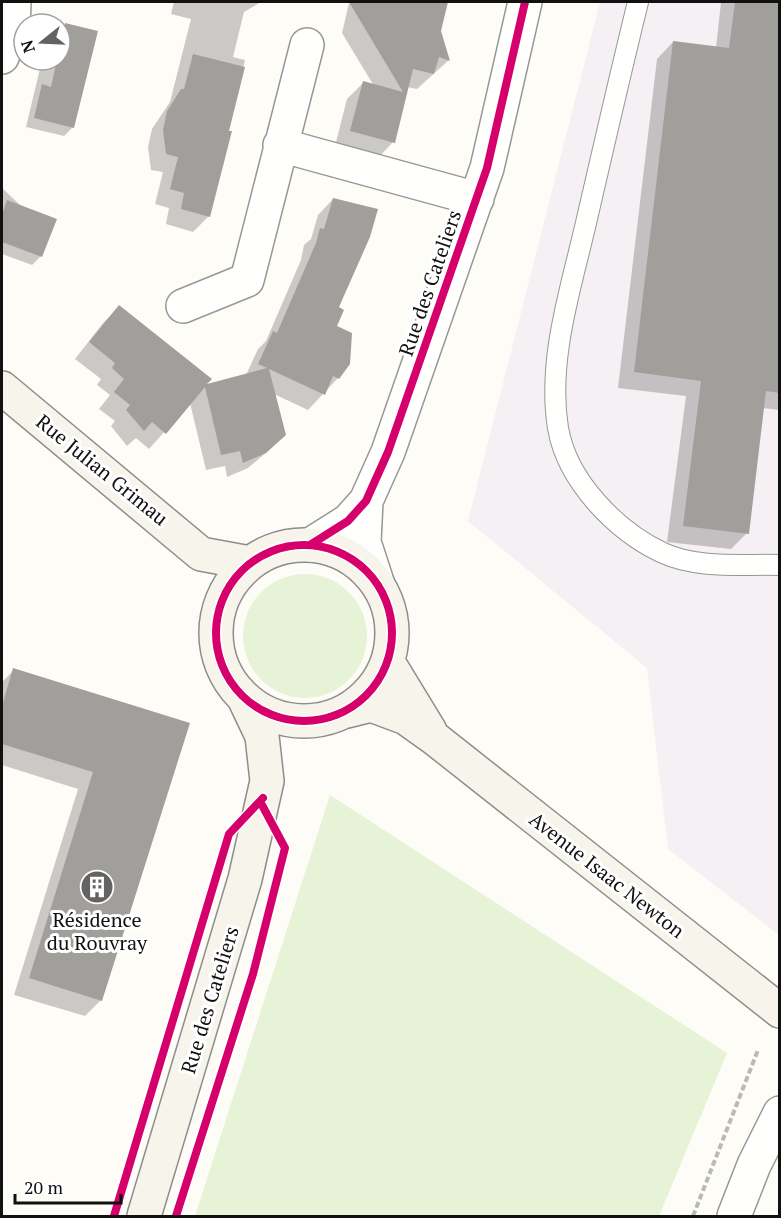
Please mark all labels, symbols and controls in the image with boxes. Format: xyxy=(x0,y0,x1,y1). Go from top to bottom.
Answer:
north arrow xyxy=(12,12,72,72)
text: N xyxy=(15,37,40,56)
street label: Rue des Cateliers xyxy=(392,206,467,359)
street label: Rue Julian Grimau xyxy=(31,408,174,531)
street label: Avenue Isaac Newton xyxy=(524,805,691,944)
building icon: Résidence du Rouvray xyxy=(79,869,115,905)
place label: Résidence du Rouvray xyxy=(47,906,148,956)
street label: Rue des Cateliers xyxy=(174,923,245,1077)
scale bar xyxy=(15,1167,122,1205)
text: 20 m xyxy=(24,1175,64,1199)

